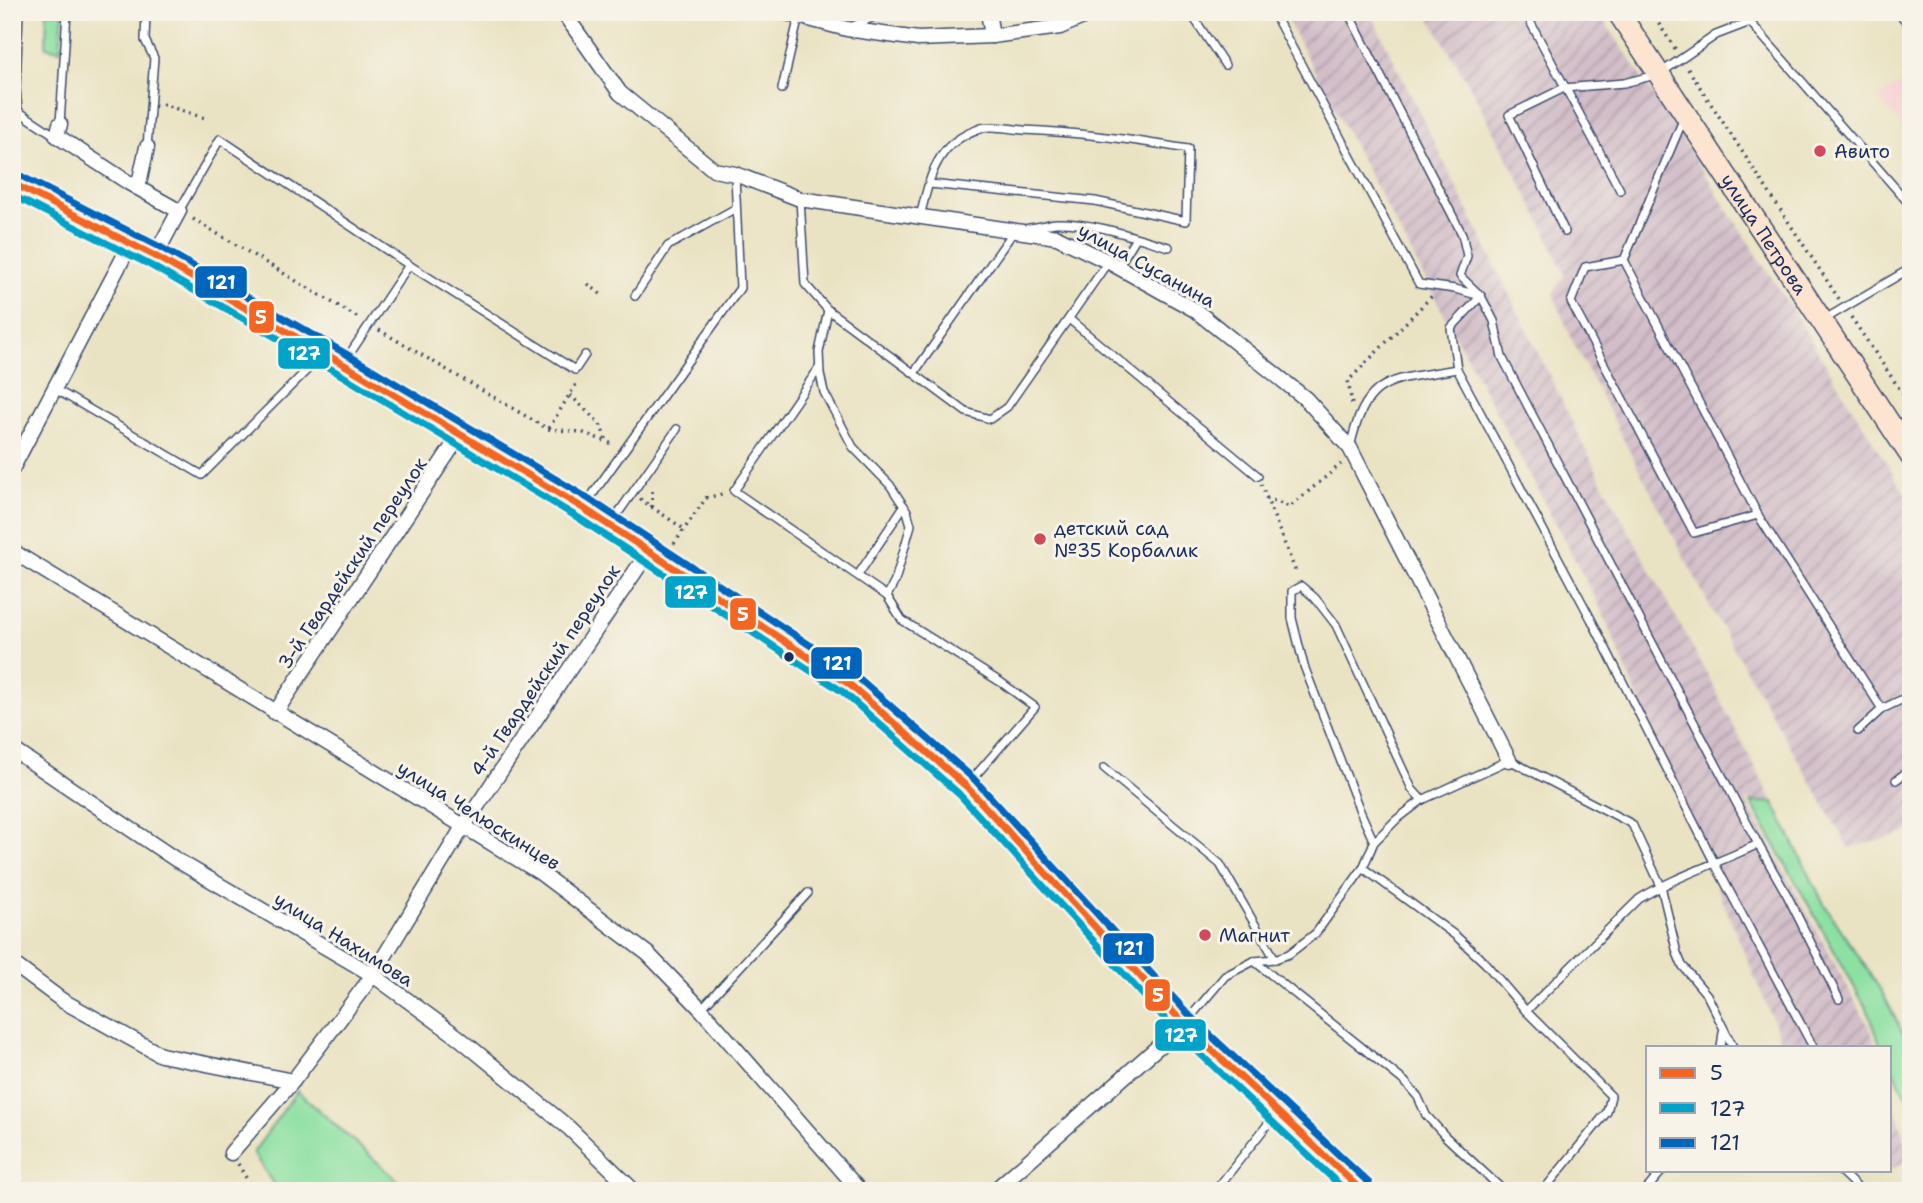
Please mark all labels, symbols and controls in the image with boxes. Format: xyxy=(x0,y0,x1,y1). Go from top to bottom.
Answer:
place label: Авито xyxy=(1834,139,1890,164)
marker: Авито xyxy=(1812,143,1828,159)
street label: улица Петрова xyxy=(1715,169,1813,300)
street label: улица Сусанина xyxy=(1074,217,1220,314)
line badge: 121 xyxy=(194,265,248,299)
text: 121 xyxy=(206,270,236,295)
line badge: 5 xyxy=(248,300,275,334)
text: 5 xyxy=(255,305,267,330)
line badge: 127 xyxy=(277,337,331,370)
text: 127 xyxy=(287,341,321,366)
street label: 3-й Гвардейский переулок xyxy=(272,453,433,674)
place label: детский сад №35 Корбалик xyxy=(1054,516,1198,563)
marker: детский сад №35 Корбалик xyxy=(1032,531,1048,547)
street label: 4-й Гвардейский переулок xyxy=(465,559,626,781)
line badge: 127 xyxy=(664,575,717,609)
text: 127 xyxy=(674,580,708,605)
line badge: 5 xyxy=(729,597,757,631)
text: 5 xyxy=(737,602,749,627)
line badge: 121 xyxy=(810,646,863,680)
unlabelled marker xyxy=(782,650,796,664)
text: 121 xyxy=(822,651,852,676)
street label: улица Челюскинцев xyxy=(393,755,565,876)
street label: улица Нахимова xyxy=(269,886,418,992)
place label: Магнит xyxy=(1219,923,1290,948)
marker: Магнит xyxy=(1197,927,1213,943)
line badge: 121 xyxy=(1102,932,1155,965)
text: 121 xyxy=(1114,936,1144,961)
line badge: 5 xyxy=(1144,978,1171,1012)
text: 5 xyxy=(1152,983,1164,1008)
line badge: 127 xyxy=(1154,1018,1207,1052)
text: 127 xyxy=(1164,1023,1198,1048)
legend xyxy=(1646,1046,1892,1172)
text: 5 xyxy=(1710,1059,1723,1087)
text: 127 xyxy=(1710,1095,1746,1123)
text: 121 xyxy=(1710,1129,1740,1157)

